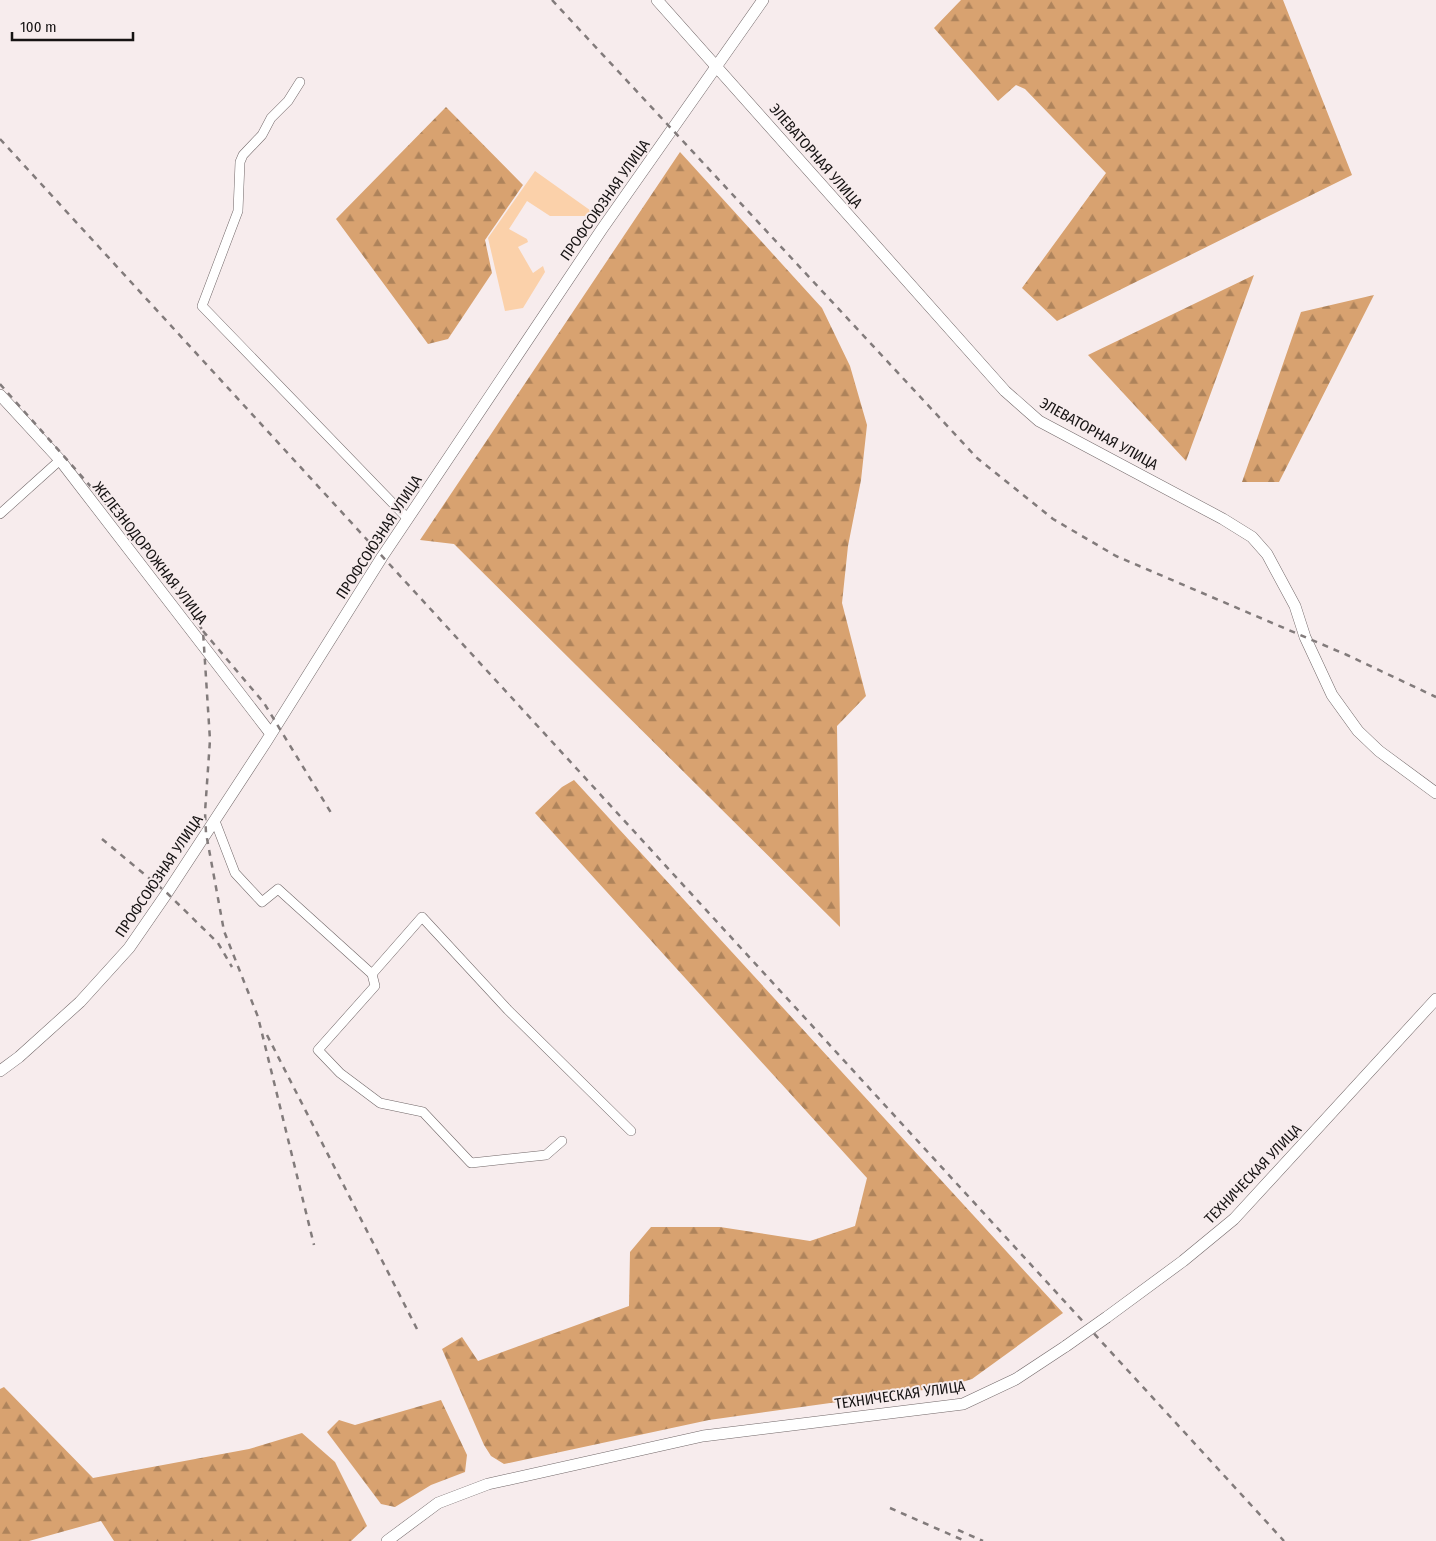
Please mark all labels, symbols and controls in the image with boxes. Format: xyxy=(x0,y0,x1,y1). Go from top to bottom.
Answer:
scale bar xyxy=(12,10,134,42)
text: 100 m xyxy=(20,18,57,36)
street label: ЭЛЕВАТОРНАЯ УЛИЦА xyxy=(766,100,866,212)
street label: ПРОФСОЮЗНАЯ УЛИЦА xyxy=(556,136,654,264)
street label: ЭЛЕВАТОРНАЯ УЛИЦА xyxy=(1037,394,1161,474)
street label: ПРОФСОЮЗНАЯ УЛИЦА xyxy=(332,472,426,602)
street label: ЖЕЛЕЗНОДОРОЖНАЯ УЛИЦА xyxy=(89,478,211,628)
street label: ПРОФСОЮЗНАЯ УЛИЦА xyxy=(111,811,207,941)
street label: ТЕХНИЧЕСКАЯ УЛИЦА xyxy=(1201,1120,1305,1228)
street label: ТЕХНИЧЕСКАЯ УЛИЦА xyxy=(834,1377,967,1413)

